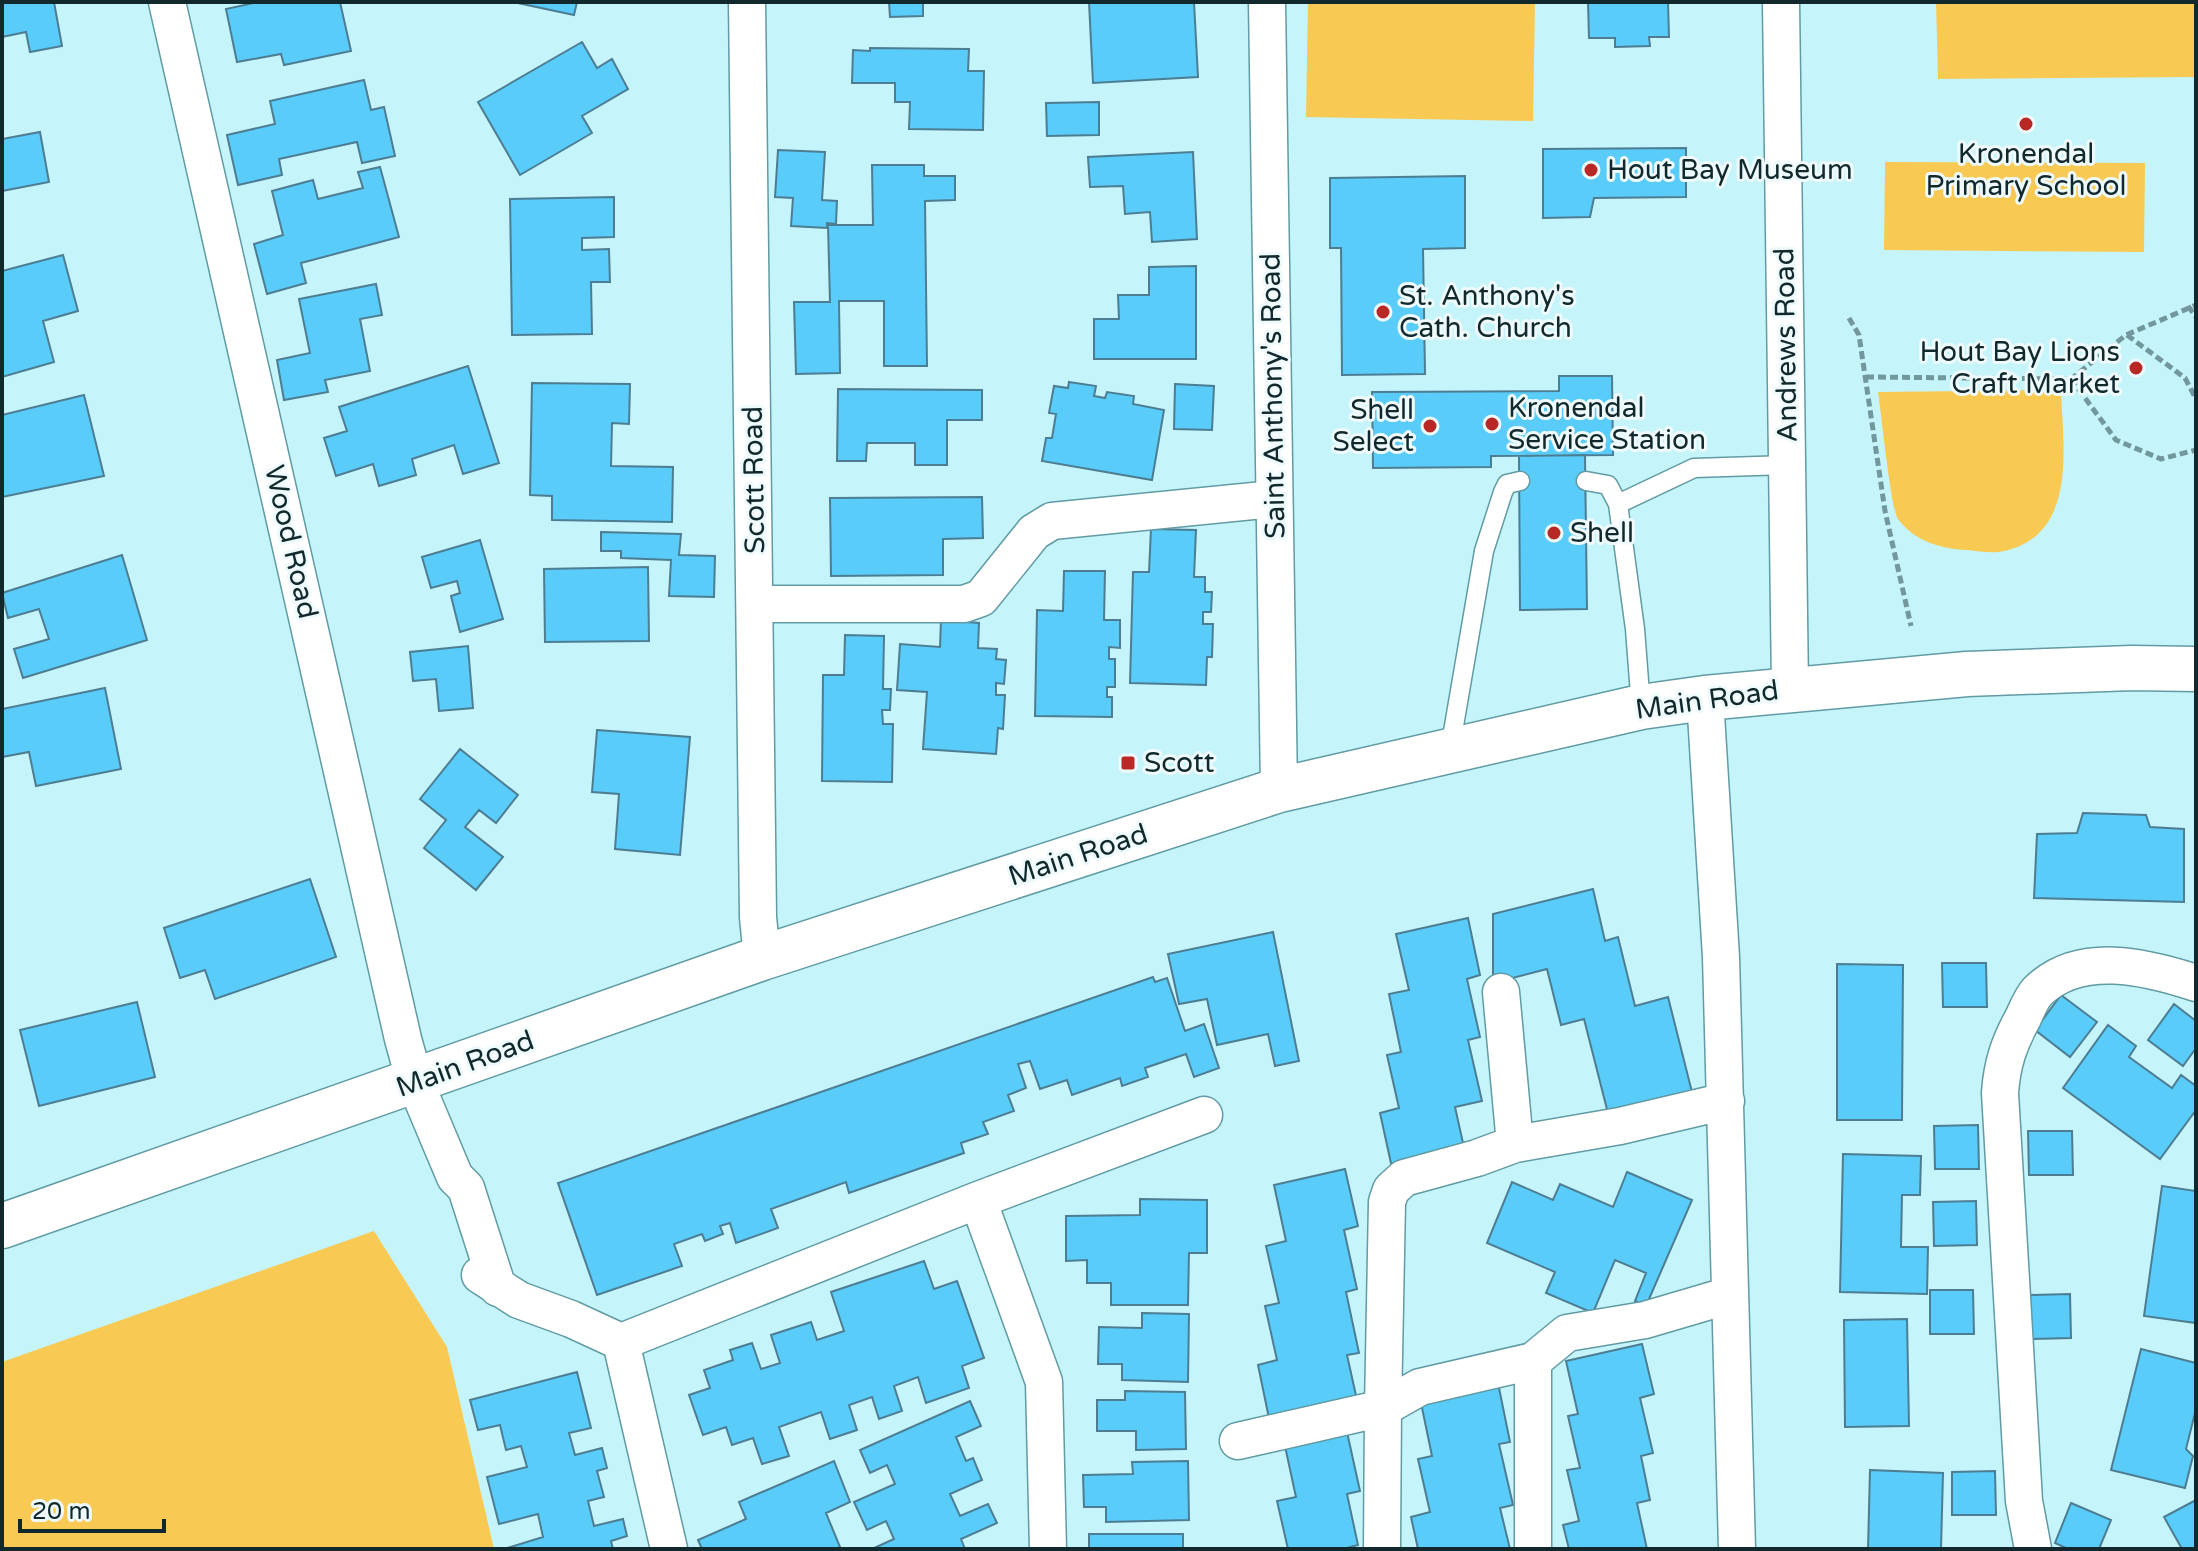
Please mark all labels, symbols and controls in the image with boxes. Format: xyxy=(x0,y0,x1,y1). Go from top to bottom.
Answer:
marker: Kronendal Primary School xyxy=(2017,115,2035,133)
place label: Kronendal Primary School xyxy=(1925,137,2127,203)
place label: Hout Bay Museum xyxy=(1607,153,1853,187)
marker: Hout Bay Museum xyxy=(1582,161,1600,179)
street label: Andrews Road xyxy=(1767,247,1805,443)
street label: Saint Anthony's Road xyxy=(1254,253,1292,539)
place label: St. Anthony's Cath. Church xyxy=(1399,279,1575,345)
marker: St. Anthony's Cath. Church xyxy=(1374,303,1392,321)
place label: Hout Bay Lions Craft Market xyxy=(1919,335,2120,401)
marker: Hout Bay Lions Craft Market xyxy=(2127,359,2145,377)
place label: Kronendal Service Station xyxy=(1508,391,1706,457)
place label: Shell Select xyxy=(1332,393,1414,459)
street label: Scott Road xyxy=(736,406,772,554)
marker: Kronendal Service Station xyxy=(1483,415,1501,433)
marker: Shell Select xyxy=(1421,417,1439,435)
street label: Wood Road xyxy=(257,462,325,622)
place label: Shell xyxy=(1570,516,1634,550)
marker: Shell xyxy=(1545,524,1563,542)
street label: Main Road xyxy=(1633,673,1781,727)
place label: Scott xyxy=(1144,746,1215,780)
marker: Scott xyxy=(1119,754,1137,772)
street label: Main Road xyxy=(1004,817,1152,893)
street label: Main Road xyxy=(391,1023,539,1105)
scale bar xyxy=(20,1483,164,1533)
text: 20 m xyxy=(32,1497,90,1526)

